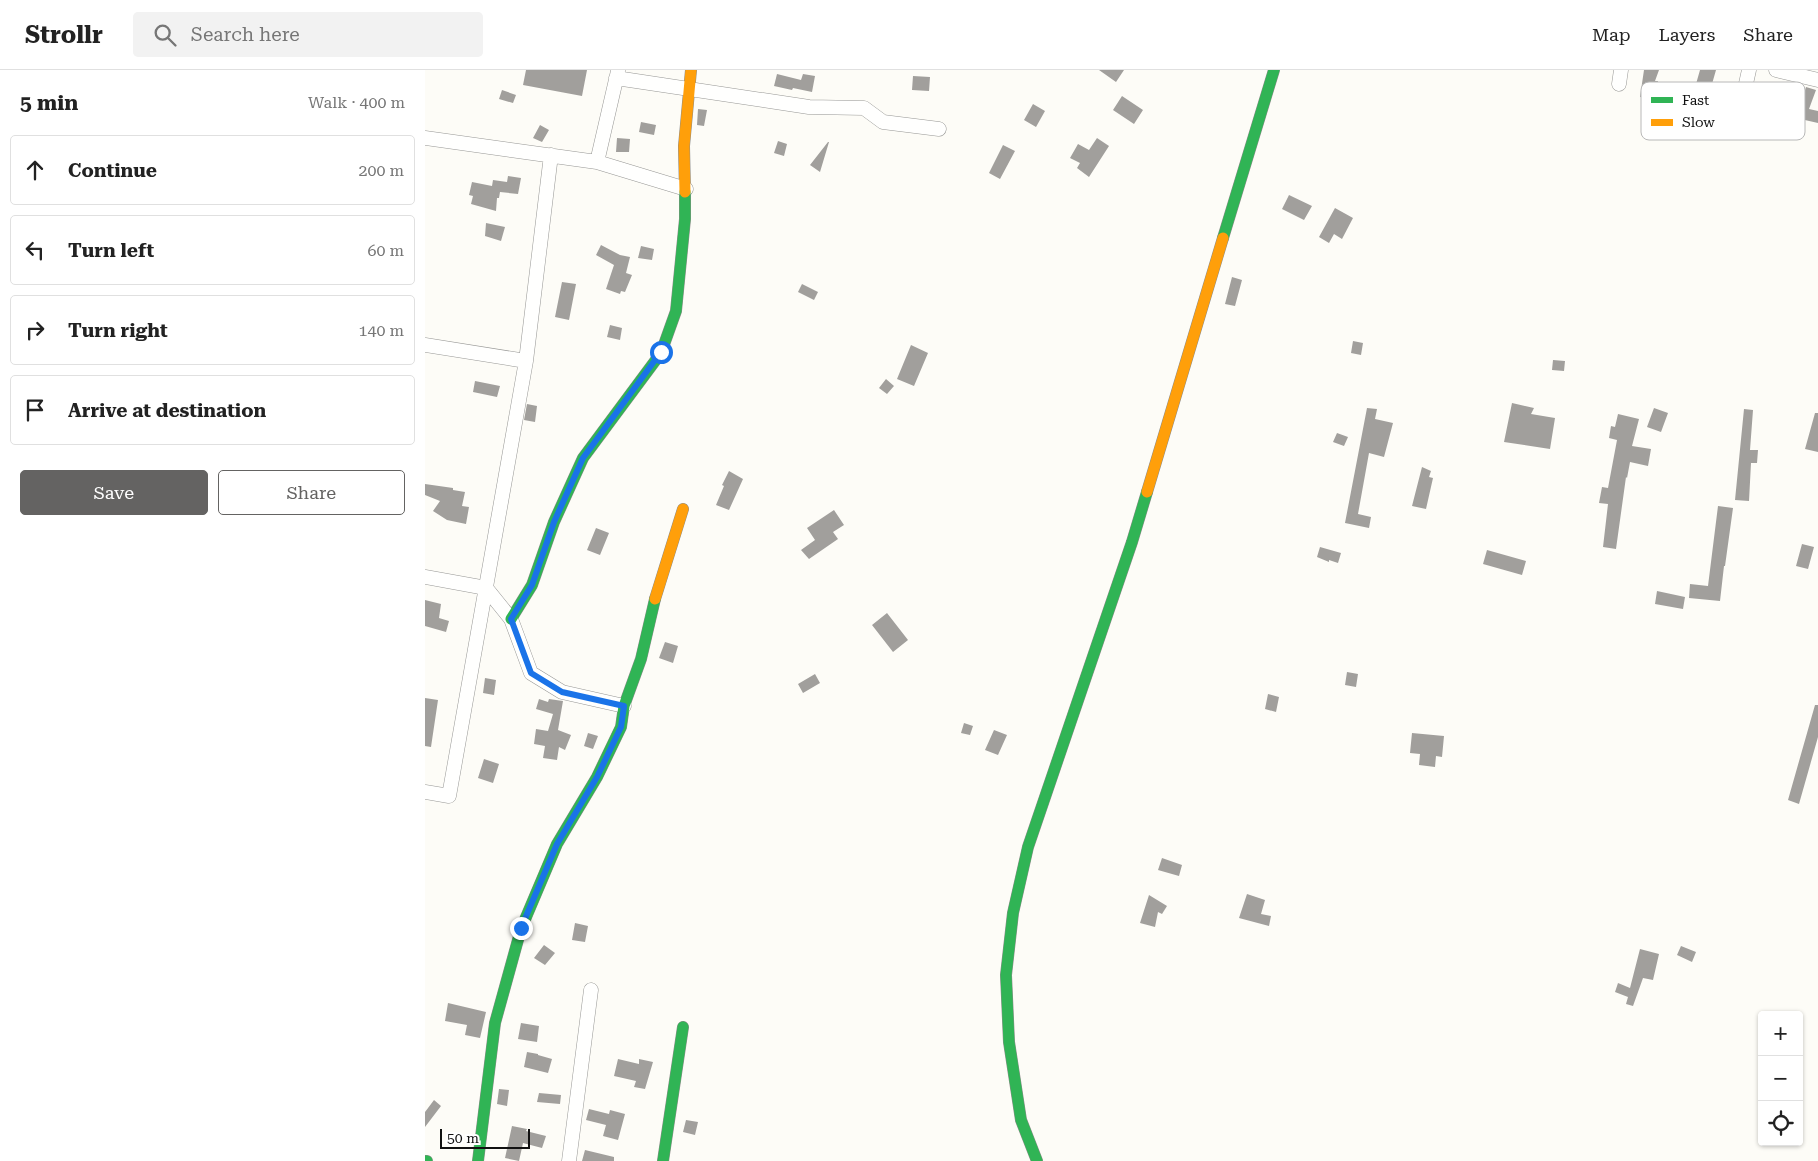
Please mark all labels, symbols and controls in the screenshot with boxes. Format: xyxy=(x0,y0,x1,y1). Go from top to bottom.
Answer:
search box xyxy=(133,12,483,57)
text: Strollr xyxy=(25,21,103,49)
icon: search xyxy=(151,21,179,49)
text: Search here xyxy=(191,23,300,46)
text: Map xyxy=(1592,24,1631,45)
text: Layers xyxy=(1659,24,1715,45)
text: Share xyxy=(1743,24,1793,45)
legend xyxy=(1641,82,1805,140)
text: 5 min xyxy=(20,91,78,115)
text: Fast xyxy=(1682,92,1709,108)
text: Walk · 400 m xyxy=(308,93,405,112)
text: Slow xyxy=(1682,114,1715,130)
icon: ahead xyxy=(21,156,49,184)
text: Continue xyxy=(68,159,157,182)
text: 200 m xyxy=(358,161,404,180)
icon: left xyxy=(21,236,49,264)
text: Turn left xyxy=(68,239,154,262)
text: 60 m xyxy=(367,241,404,260)
icon: right xyxy=(21,316,49,344)
text: Turn right xyxy=(68,319,168,342)
text: 140 m xyxy=(358,321,404,340)
route start xyxy=(650,341,673,364)
icon: arrive xyxy=(21,396,49,424)
text: Arrive at destination xyxy=(68,399,266,422)
button: Save xyxy=(20,470,208,515)
button: Share xyxy=(218,470,405,515)
route end xyxy=(510,917,533,940)
map controls xyxy=(1758,1011,1803,1146)
button: + xyxy=(1758,1011,1803,1056)
button: − xyxy=(1758,1056,1803,1101)
button: locate xyxy=(1758,1101,1803,1146)
scale bar xyxy=(440,1126,530,1149)
text: 50 m xyxy=(447,1130,479,1146)

